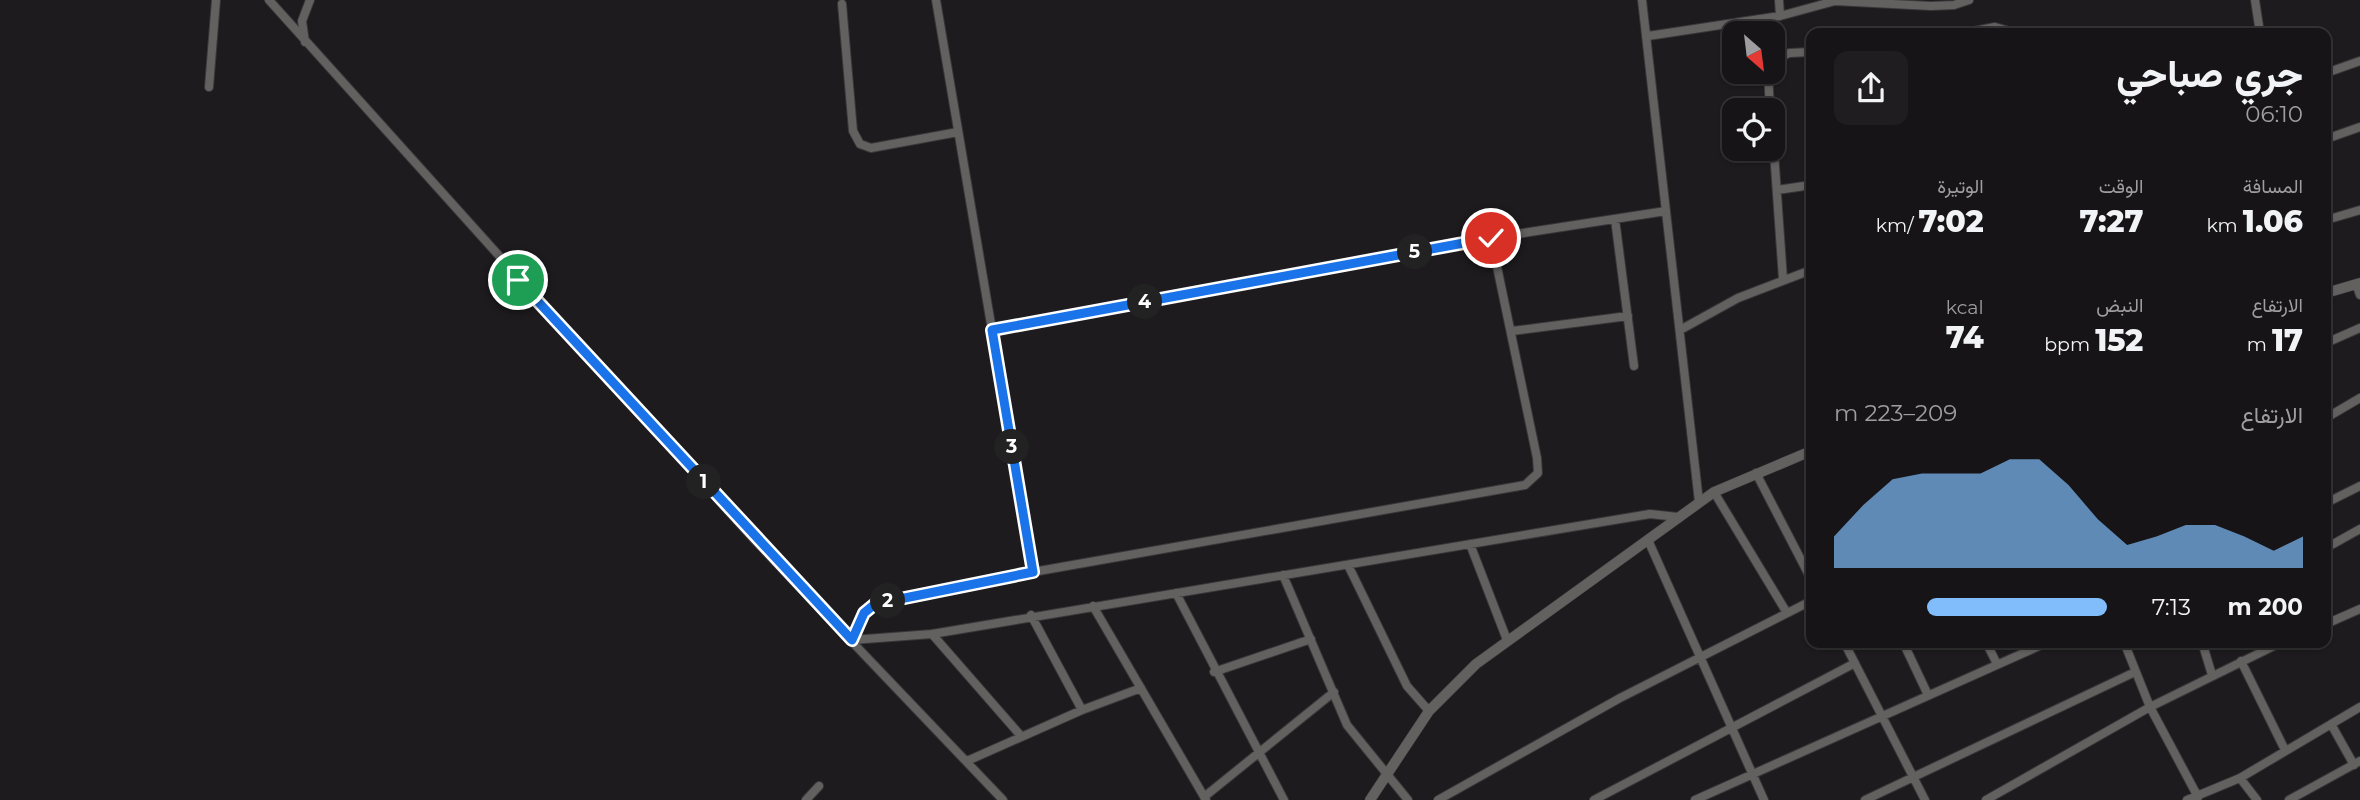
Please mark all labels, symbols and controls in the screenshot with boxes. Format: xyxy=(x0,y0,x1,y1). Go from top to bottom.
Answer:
north arrow xyxy=(1722,21,1785,84)
map controls xyxy=(1722,21,1785,161)
text: جري صباحي xyxy=(2116,50,2303,97)
button: share xyxy=(1834,51,1908,125)
button: locate xyxy=(1722,98,1785,161)
text: 06:10 xyxy=(2245,100,2303,128)
text: الوتيرة xyxy=(1937,175,1984,198)
text: الوقت xyxy=(2099,175,2143,198)
text: المسافة xyxy=(2243,175,2303,198)
text: 7:02 xyxy=(1919,203,1984,240)
text: 7:27 xyxy=(2080,203,2143,240)
text: 1.06 xyxy=(2243,203,2303,240)
pin xyxy=(1461,208,1521,268)
text: /km xyxy=(1876,214,1919,237)
text: km xyxy=(2206,214,2243,237)
icon: check xyxy=(1472,219,1510,257)
pin: 5 xyxy=(1398,234,1432,270)
text: 5 xyxy=(1409,240,1420,263)
pin xyxy=(488,250,548,310)
icon: arrive xyxy=(499,261,537,299)
pin: 4 xyxy=(1128,284,1162,320)
text: 4 xyxy=(1138,290,1151,313)
text: النبض xyxy=(2096,294,2143,317)
text: الارتفاع xyxy=(2251,294,2303,317)
text: kcal xyxy=(1946,296,1984,319)
text: 74 xyxy=(1946,319,1984,356)
text: 152 xyxy=(2095,322,2143,359)
text: 17 xyxy=(2272,322,2303,359)
text: bpm xyxy=(2044,333,2095,356)
text: m xyxy=(2247,333,2272,356)
text: 209–223 m xyxy=(1834,399,1957,427)
text: الارتفاع xyxy=(2241,401,2303,429)
pin: 3 xyxy=(995,430,1030,464)
text: 3 xyxy=(1006,435,1017,458)
pin: 1 xyxy=(686,464,722,500)
text: 1 xyxy=(700,470,707,493)
pin: 2 xyxy=(870,584,906,618)
text: 2 xyxy=(882,589,893,612)
text: 7:13 xyxy=(2152,593,2191,621)
text: 200 m xyxy=(2228,593,2303,621)

